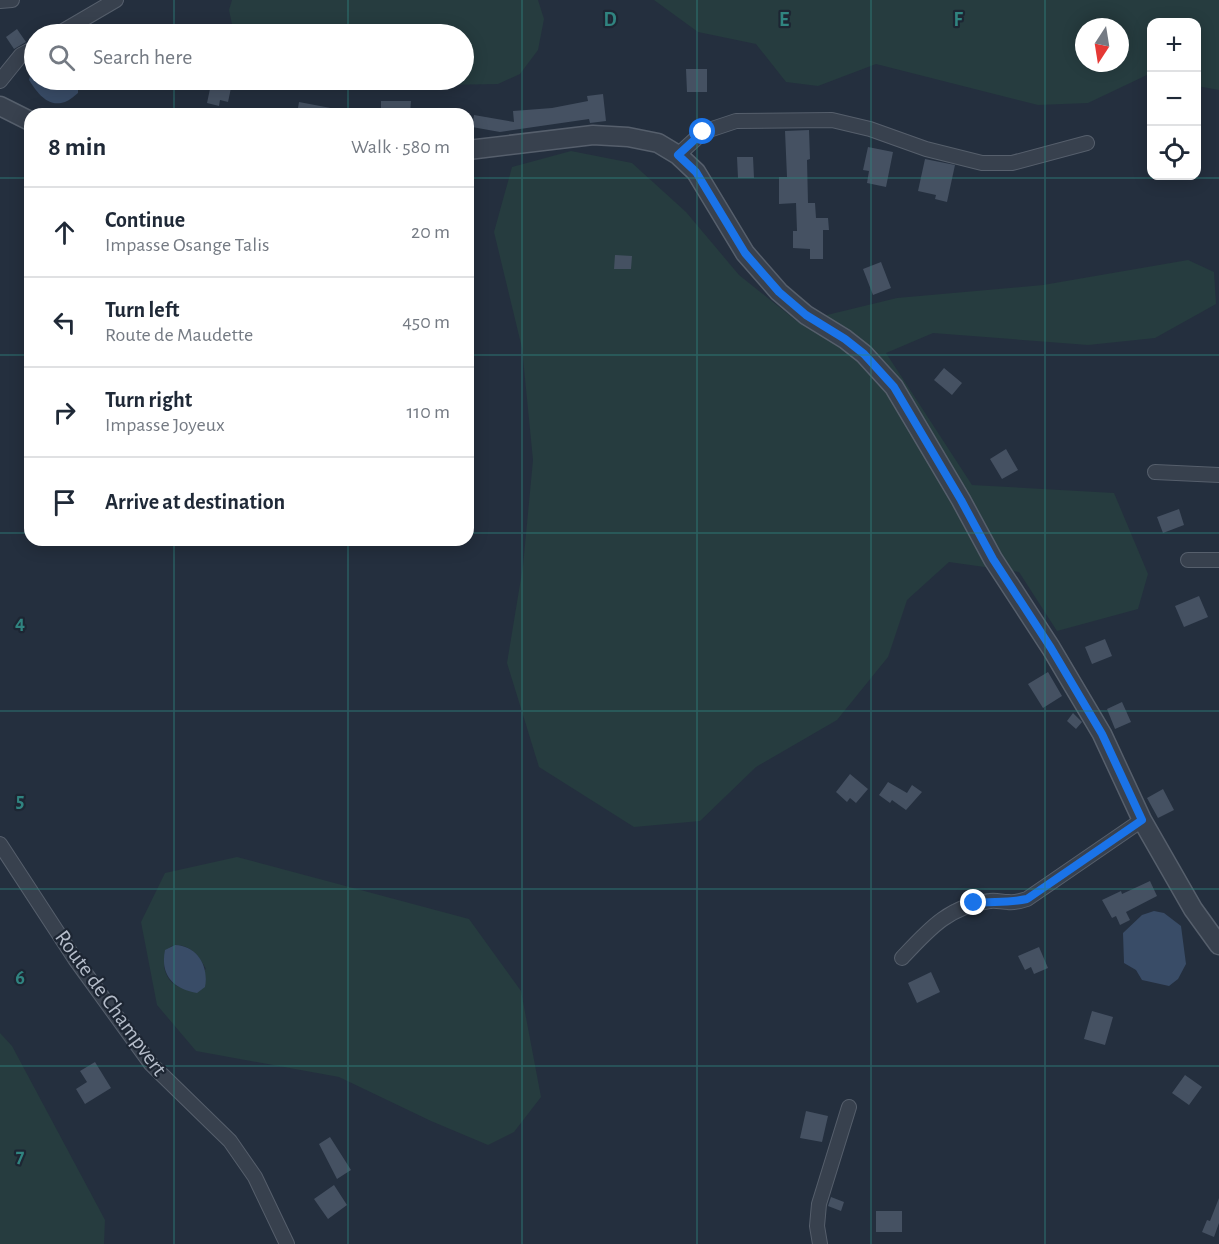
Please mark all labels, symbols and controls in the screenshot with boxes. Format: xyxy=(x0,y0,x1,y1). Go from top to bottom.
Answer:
text: D xyxy=(603,10,617,30)
text: E xyxy=(779,10,789,30)
text: F xyxy=(953,10,963,30)
north arrow xyxy=(1075,18,1129,72)
map controls xyxy=(1147,18,1201,180)
button: + xyxy=(1147,18,1201,72)
search box xyxy=(24,24,474,90)
icon: search xyxy=(45,41,78,74)
text: Search here xyxy=(93,46,192,68)
button: − xyxy=(1147,72,1201,126)
route start xyxy=(689,118,715,144)
button: locate xyxy=(1147,126,1201,180)
text: 8 min xyxy=(48,134,106,160)
text: Walk · 580 m xyxy=(351,137,450,157)
text: Continue xyxy=(105,209,185,231)
icon: ahead xyxy=(48,216,81,249)
text: 20 m xyxy=(411,222,450,242)
text: Impasse Osange Talis xyxy=(105,235,270,255)
text: Turn left xyxy=(105,299,179,321)
icon: left xyxy=(48,306,81,339)
text: 450 m xyxy=(402,312,450,332)
text: Route de Maudette xyxy=(105,325,253,345)
text: Turn right xyxy=(105,389,192,411)
icon: right xyxy=(48,396,81,429)
text: 110 m xyxy=(406,402,450,422)
text: Impasse Joyeux xyxy=(105,415,225,435)
icon: arrive xyxy=(48,486,81,519)
text: Arrive at destination xyxy=(105,491,285,513)
text: 4 xyxy=(15,613,25,633)
text: 5 xyxy=(16,791,24,811)
route end xyxy=(960,889,986,915)
street label: Route de Champvert xyxy=(51,926,171,1080)
text: 6 xyxy=(15,968,25,988)
text: 7 xyxy=(16,1146,25,1166)

